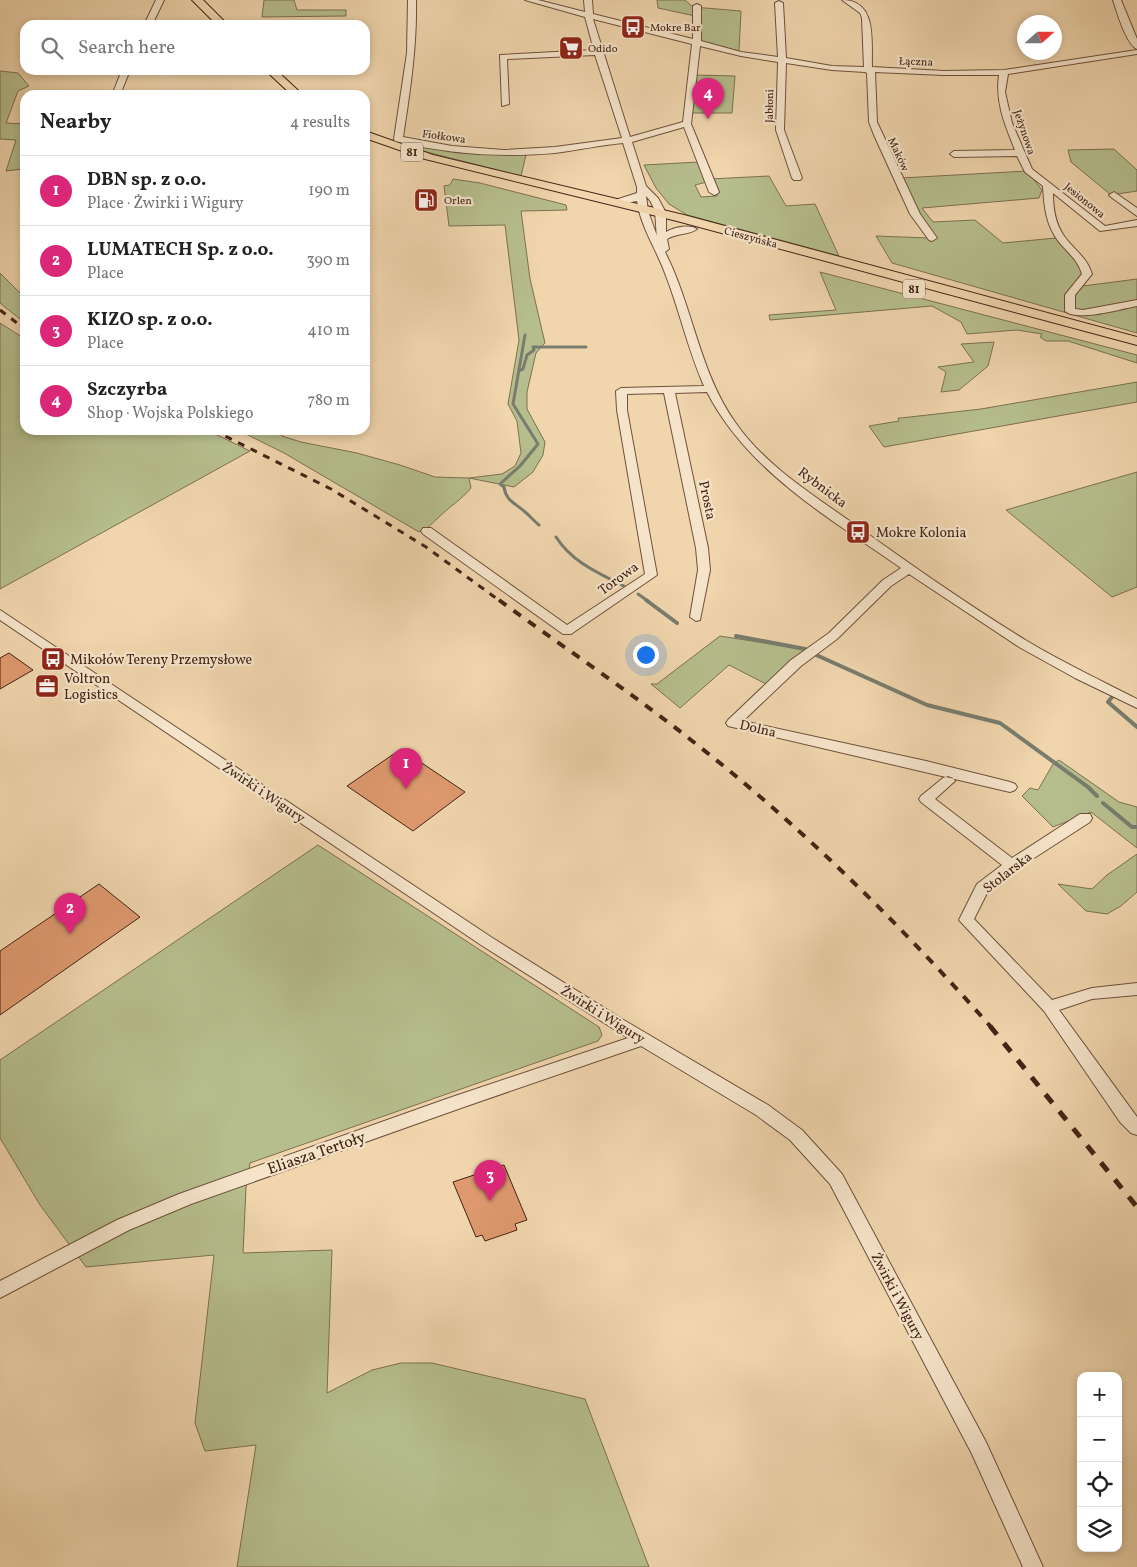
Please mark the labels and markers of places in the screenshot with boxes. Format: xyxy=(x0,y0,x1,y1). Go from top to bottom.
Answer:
bus stop icon: Mokre Bar xyxy=(620,14,646,40)
place label: Mokre Bar xyxy=(650,21,701,36)
supermarket icon: Odido xyxy=(558,35,584,61)
place label: Odido xyxy=(588,42,618,57)
pin: 4 xyxy=(692,78,724,119)
fuel station icon: Orlen xyxy=(413,187,439,213)
place label: Orlen xyxy=(444,194,472,209)
bus stop icon: Mokre Kolonia xyxy=(845,519,871,545)
place label: Mokre Kolonia xyxy=(876,524,966,543)
bus stop icon: Mikołów Tereny Przemysłowe xyxy=(40,646,66,672)
place label: Mikołów Tereny Przemysłowe xyxy=(70,651,253,670)
place label: Voltron Logistics xyxy=(64,670,118,705)
office icon: Voltron Logistics xyxy=(34,673,60,699)
pin: 1 xyxy=(390,748,422,789)
pin: 2 xyxy=(54,893,86,934)
pin: 3 xyxy=(474,1160,506,1201)

